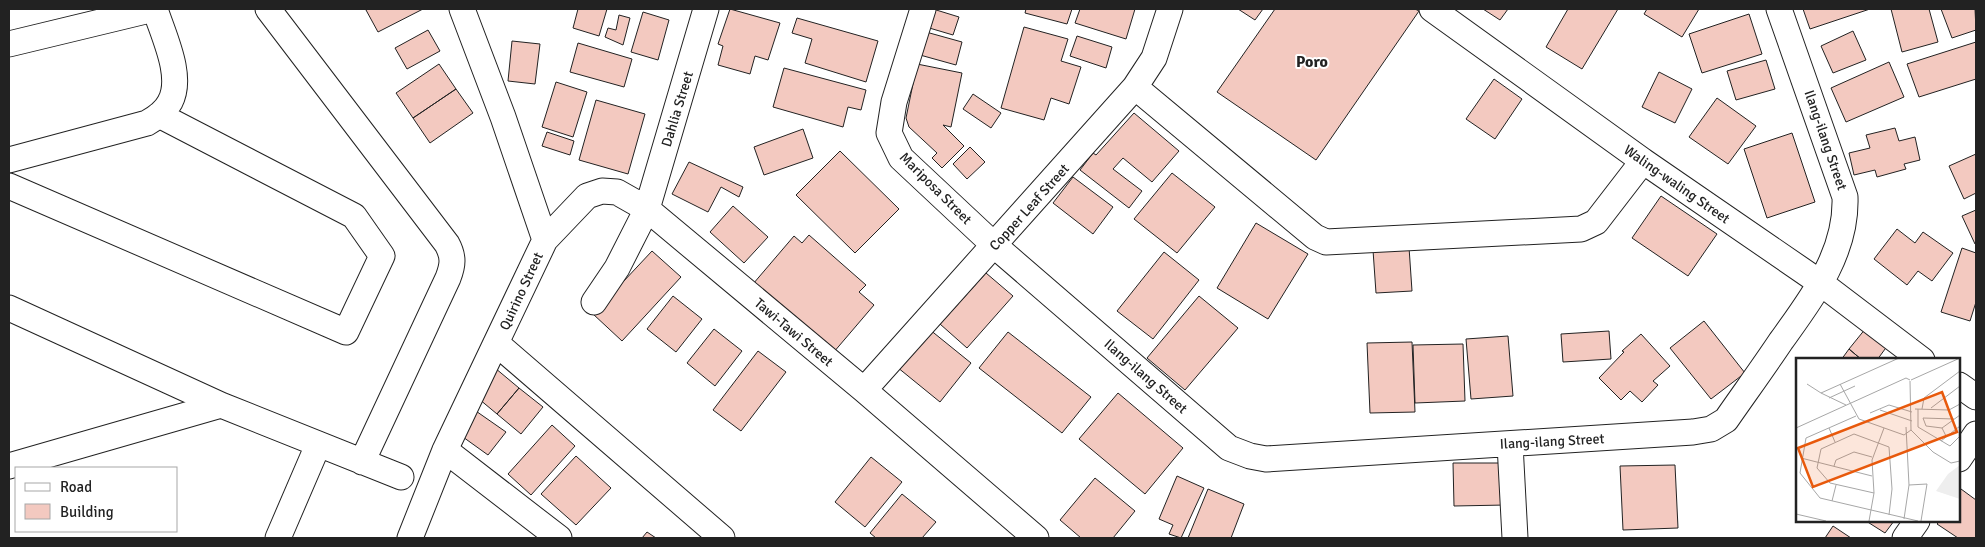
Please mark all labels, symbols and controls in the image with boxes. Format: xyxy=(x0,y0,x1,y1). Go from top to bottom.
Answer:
district label: Poro xyxy=(1296,52,1328,72)
street label: Dahlia Street xyxy=(658,69,697,149)
street label: Ilang-ilang Street xyxy=(1800,88,1851,193)
street label: Waling-waling Street xyxy=(1620,141,1733,227)
street label: Mariposa Street xyxy=(896,149,975,228)
street label: Copper Leaf Street xyxy=(986,160,1073,254)
street label: Quirino Street xyxy=(496,249,547,333)
street label: Tawi-Tawi Street xyxy=(751,295,837,370)
street label: Ilang-ilang Street xyxy=(1101,336,1191,417)
inset map xyxy=(1796,358,1960,522)
street label: Ilang-ilang Street xyxy=(1499,430,1605,453)
legend xyxy=(15,467,178,532)
text: Road xyxy=(60,478,92,496)
text: Building xyxy=(60,503,114,521)

